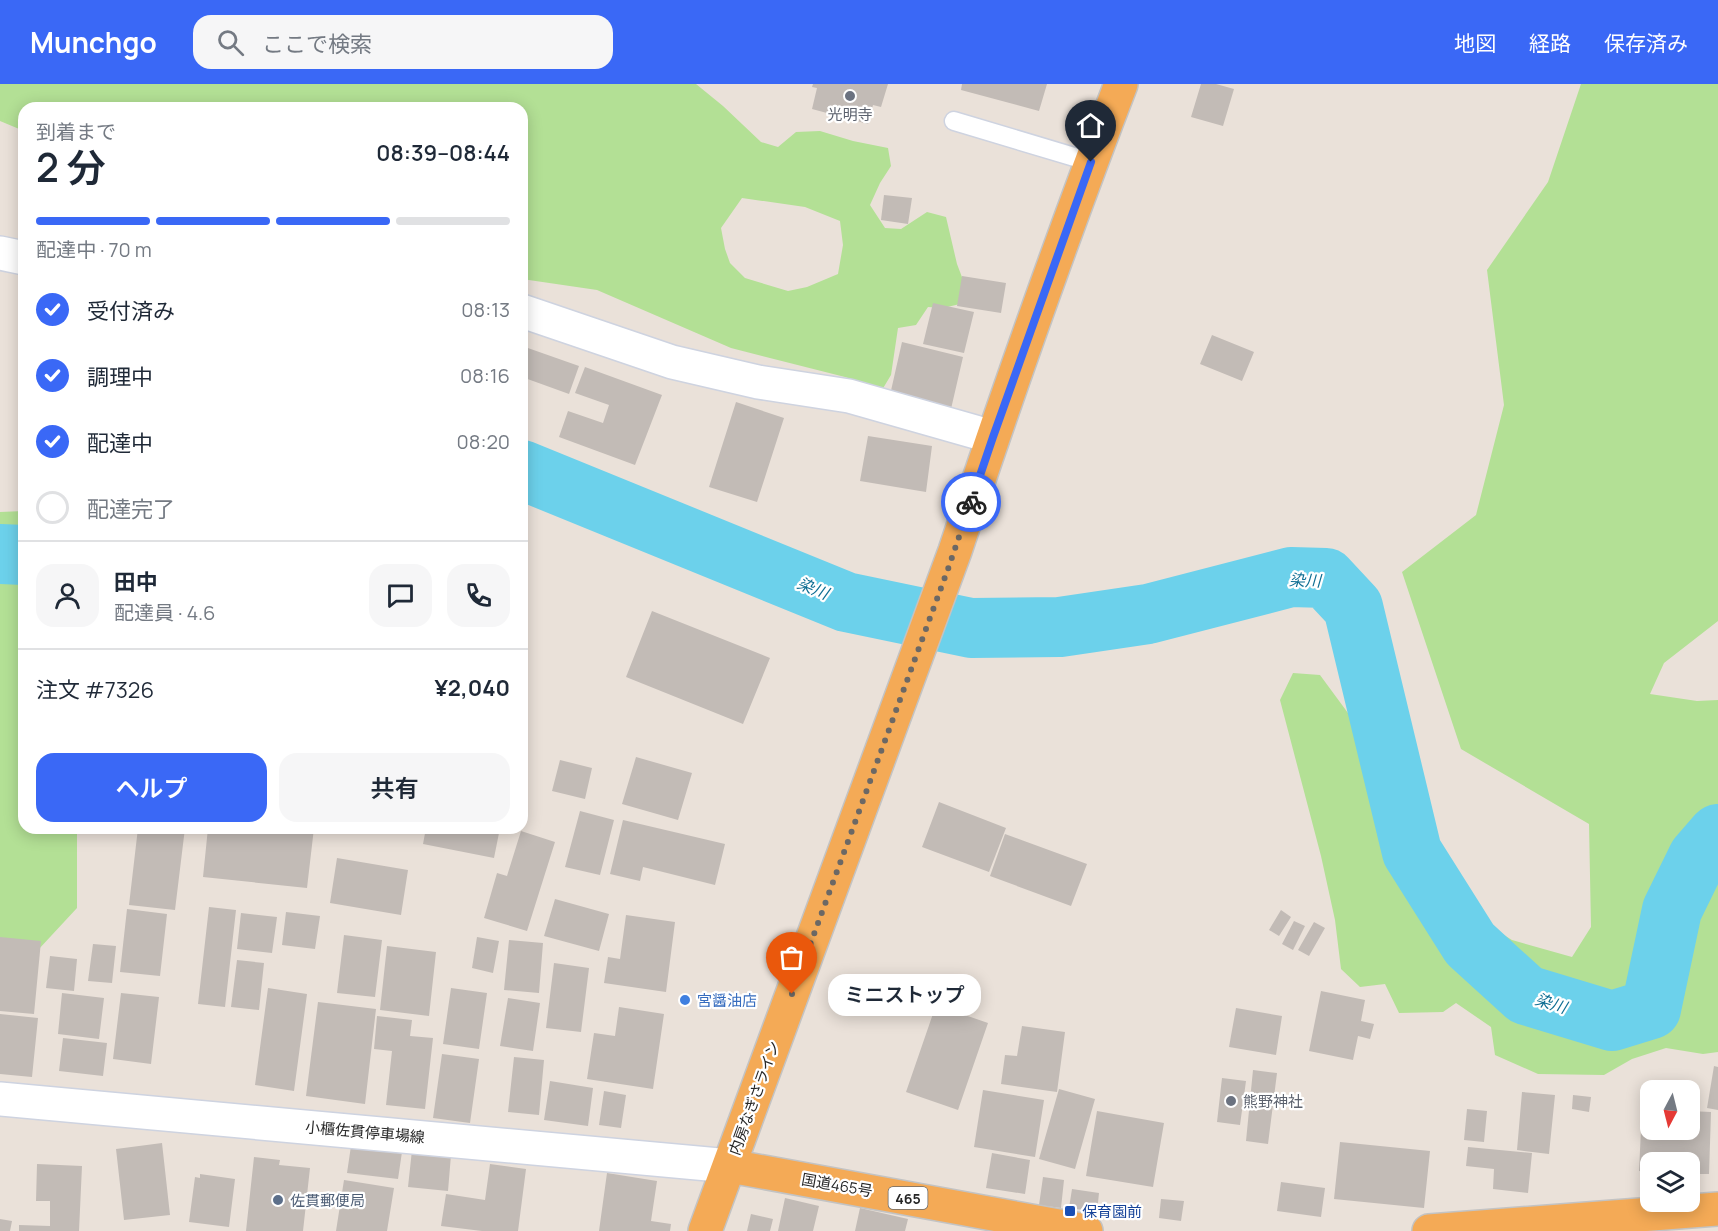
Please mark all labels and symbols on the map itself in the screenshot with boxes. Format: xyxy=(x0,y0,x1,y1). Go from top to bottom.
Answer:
marker: 光明寺 xyxy=(843,89,857,103)
pin xyxy=(1065,100,1116,162)
place label: 光明寺 xyxy=(827,104,873,125)
courier xyxy=(941,472,1001,532)
water label: 染川 xyxy=(1289,568,1323,592)
water label: 染川 xyxy=(794,572,834,605)
pin xyxy=(766,932,817,994)
callout: ミニストップ xyxy=(828,973,981,1015)
water label: 染川 xyxy=(1532,988,1571,1019)
place label: 宮醤油店 xyxy=(697,990,757,1011)
marker: 宮醤油店 xyxy=(678,993,692,1007)
street label: 内房なぎさライン xyxy=(724,1038,784,1158)
north arrow xyxy=(1640,1080,1700,1140)
place label: 熊野神社 xyxy=(1243,1091,1303,1112)
marker: 熊野神社 xyxy=(1224,1094,1238,1108)
street label: 小櫃佐貫停車場線 xyxy=(304,1116,426,1148)
street label: 国道465号 xyxy=(800,1168,874,1202)
road number: 465 xyxy=(888,1187,928,1209)
place label: 佐貫郵便局 xyxy=(290,1190,365,1211)
marker: 佐貫郵便局 xyxy=(271,1193,285,1207)
place label: 保育園前 xyxy=(1082,1201,1142,1222)
marker: 保育園前 xyxy=(1063,1204,1077,1218)

